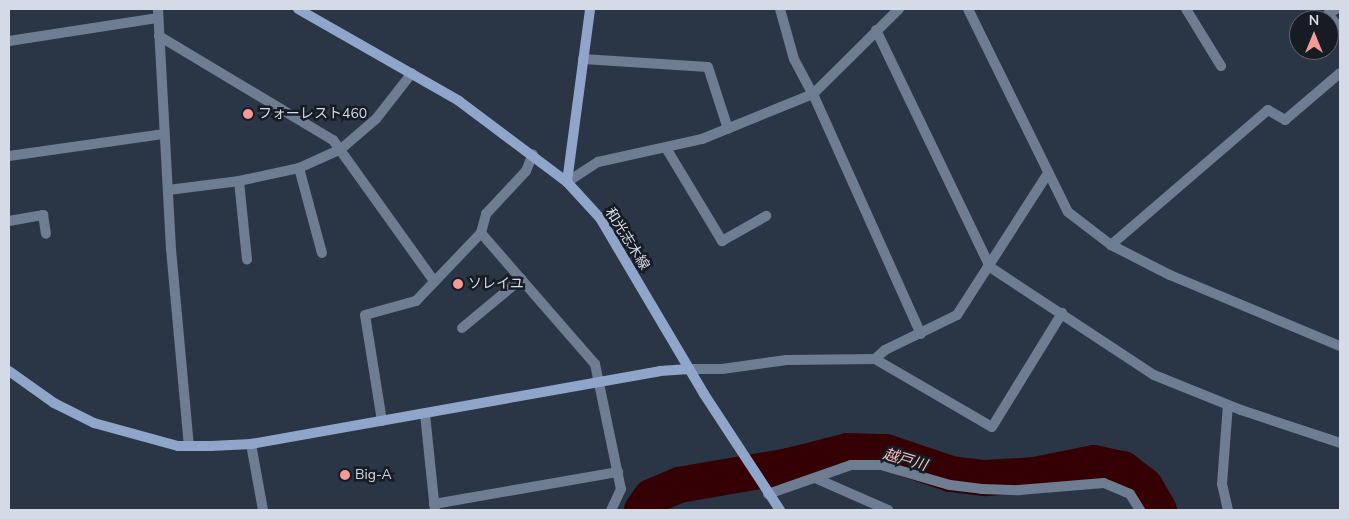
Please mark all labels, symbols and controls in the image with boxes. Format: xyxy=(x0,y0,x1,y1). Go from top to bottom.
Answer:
north arrow xyxy=(1289,10,1339,60)
text: N xyxy=(1309,11,1319,30)
place label: フォーレスト460 xyxy=(258,106,367,122)
marker: フォーレスト460 xyxy=(242,108,254,120)
street label: 和光志木線 xyxy=(601,205,653,273)
place label: ソレイユ xyxy=(468,276,524,292)
marker: ソレイユ xyxy=(452,278,464,290)
water label: 越戸川 xyxy=(881,445,929,475)
place label: Big-A xyxy=(355,467,392,483)
marker: Big-A xyxy=(339,469,351,481)

